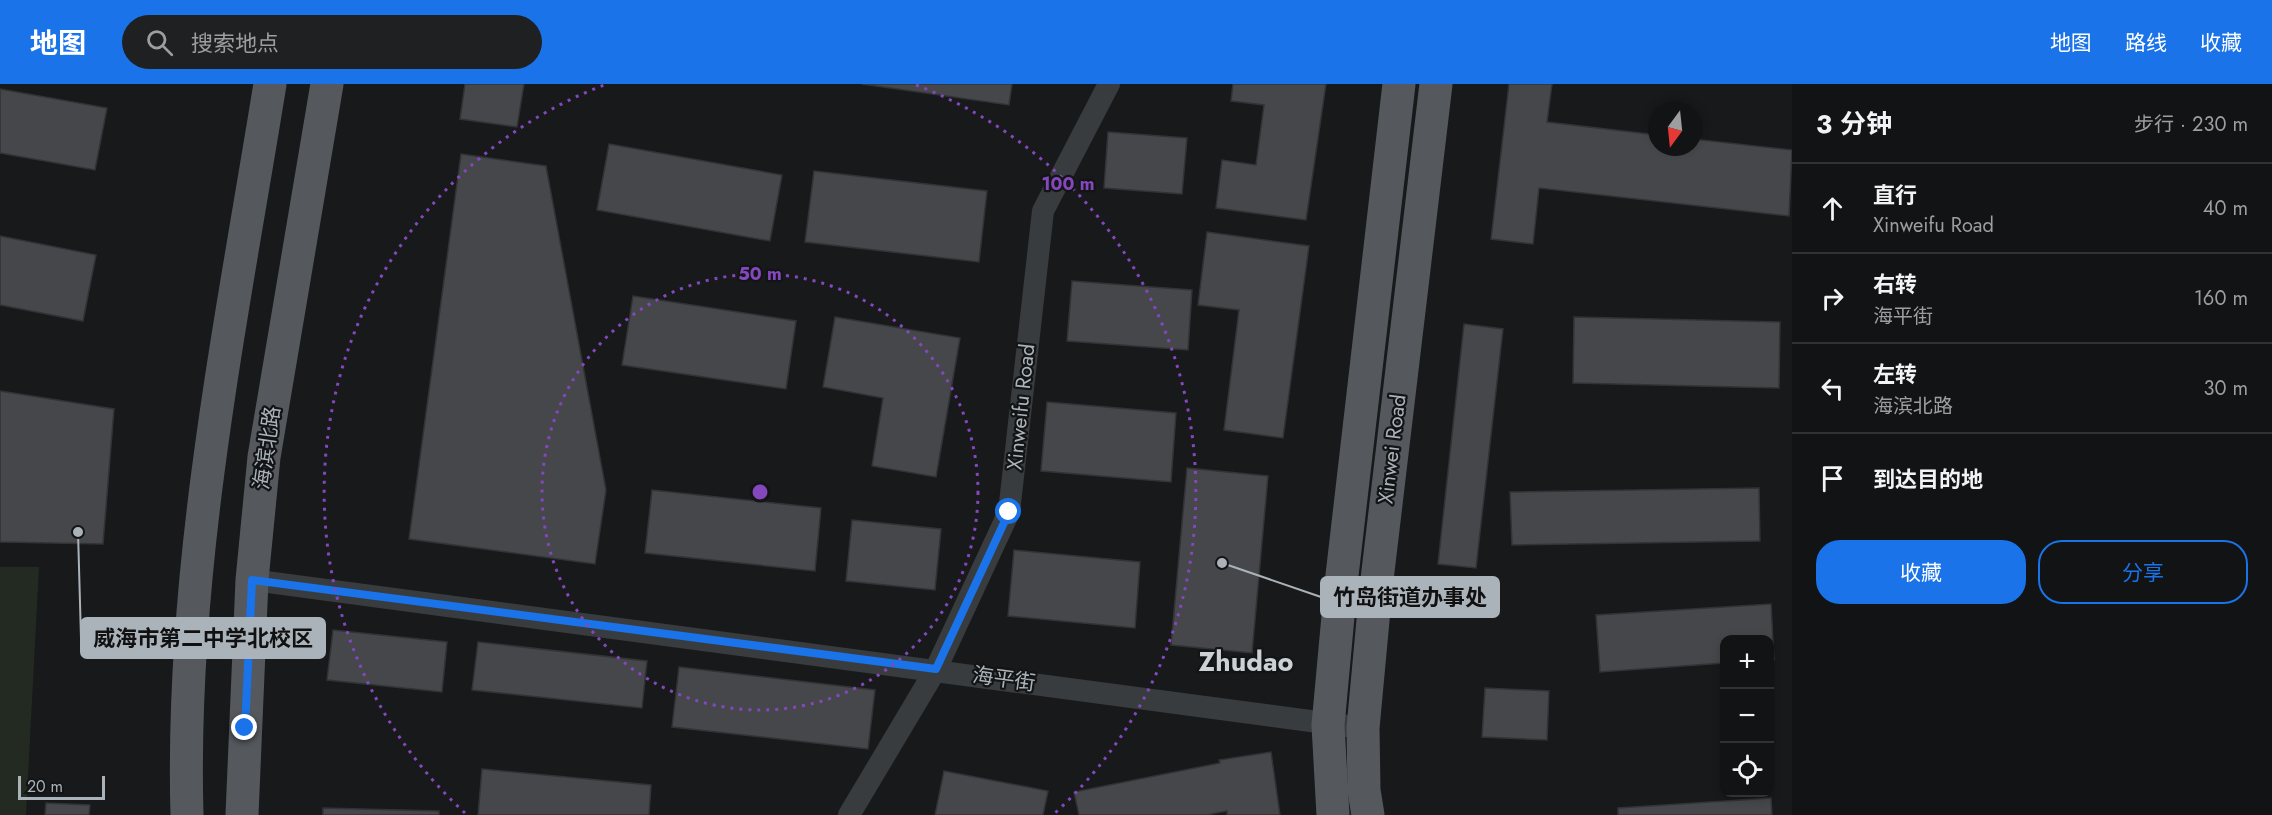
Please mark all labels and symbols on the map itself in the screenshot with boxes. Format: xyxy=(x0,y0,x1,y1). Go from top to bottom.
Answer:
north arrow xyxy=(1648,102,1702,156)
text: 100 m xyxy=(1041,171,1095,197)
text: 50 m xyxy=(738,261,782,287)
street label: Xinweifu Road xyxy=(999,342,1043,472)
street label: Xinwei Road xyxy=(1370,393,1414,505)
street label: 海滨北路 xyxy=(246,404,288,492)
centre of rings xyxy=(750,482,770,502)
route start xyxy=(995,498,1021,524)
callout: 竹岛街道办事处 xyxy=(1321,577,1499,617)
text: 竹岛街道办事处 xyxy=(1333,581,1487,613)
callout: 威海市第二中学北校区 xyxy=(81,618,325,658)
text: 威海市第二中学北校区 xyxy=(93,622,313,654)
district label: Zhudao xyxy=(1199,642,1293,681)
street label: 海平街 xyxy=(971,660,1037,698)
route end xyxy=(231,714,257,740)
scale bar xyxy=(18,773,105,800)

